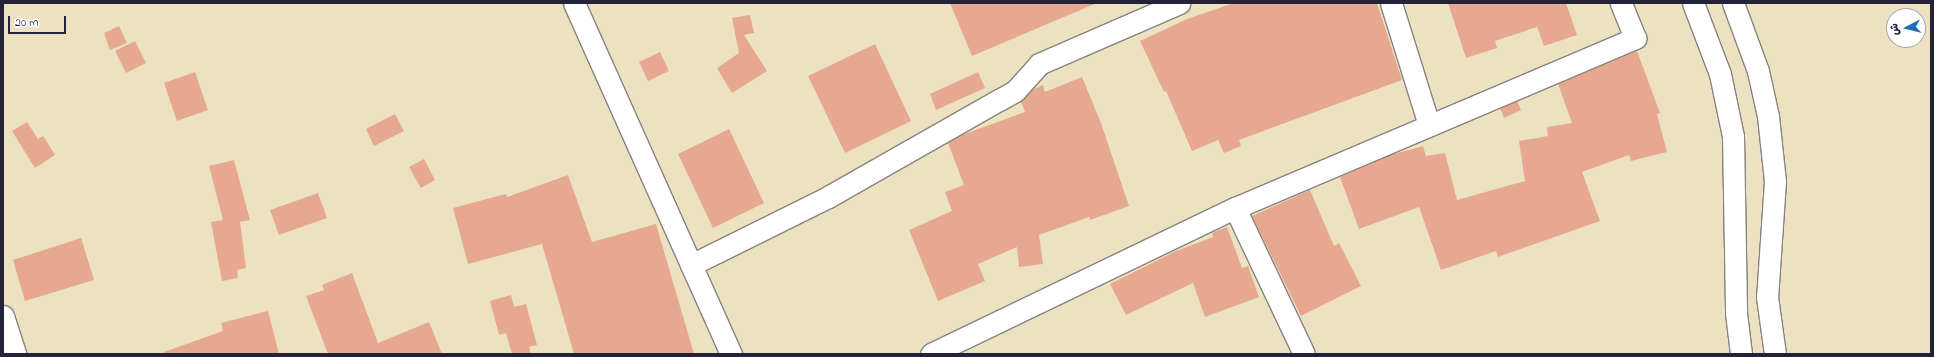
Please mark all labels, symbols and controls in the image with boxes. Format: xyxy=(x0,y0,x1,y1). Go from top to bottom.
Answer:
scale bar xyxy=(10,8,68,34)
north arrow xyxy=(1886,8,1926,48)
text: 20 m xyxy=(15,14,38,32)
text: ش xyxy=(1886,22,1904,36)

